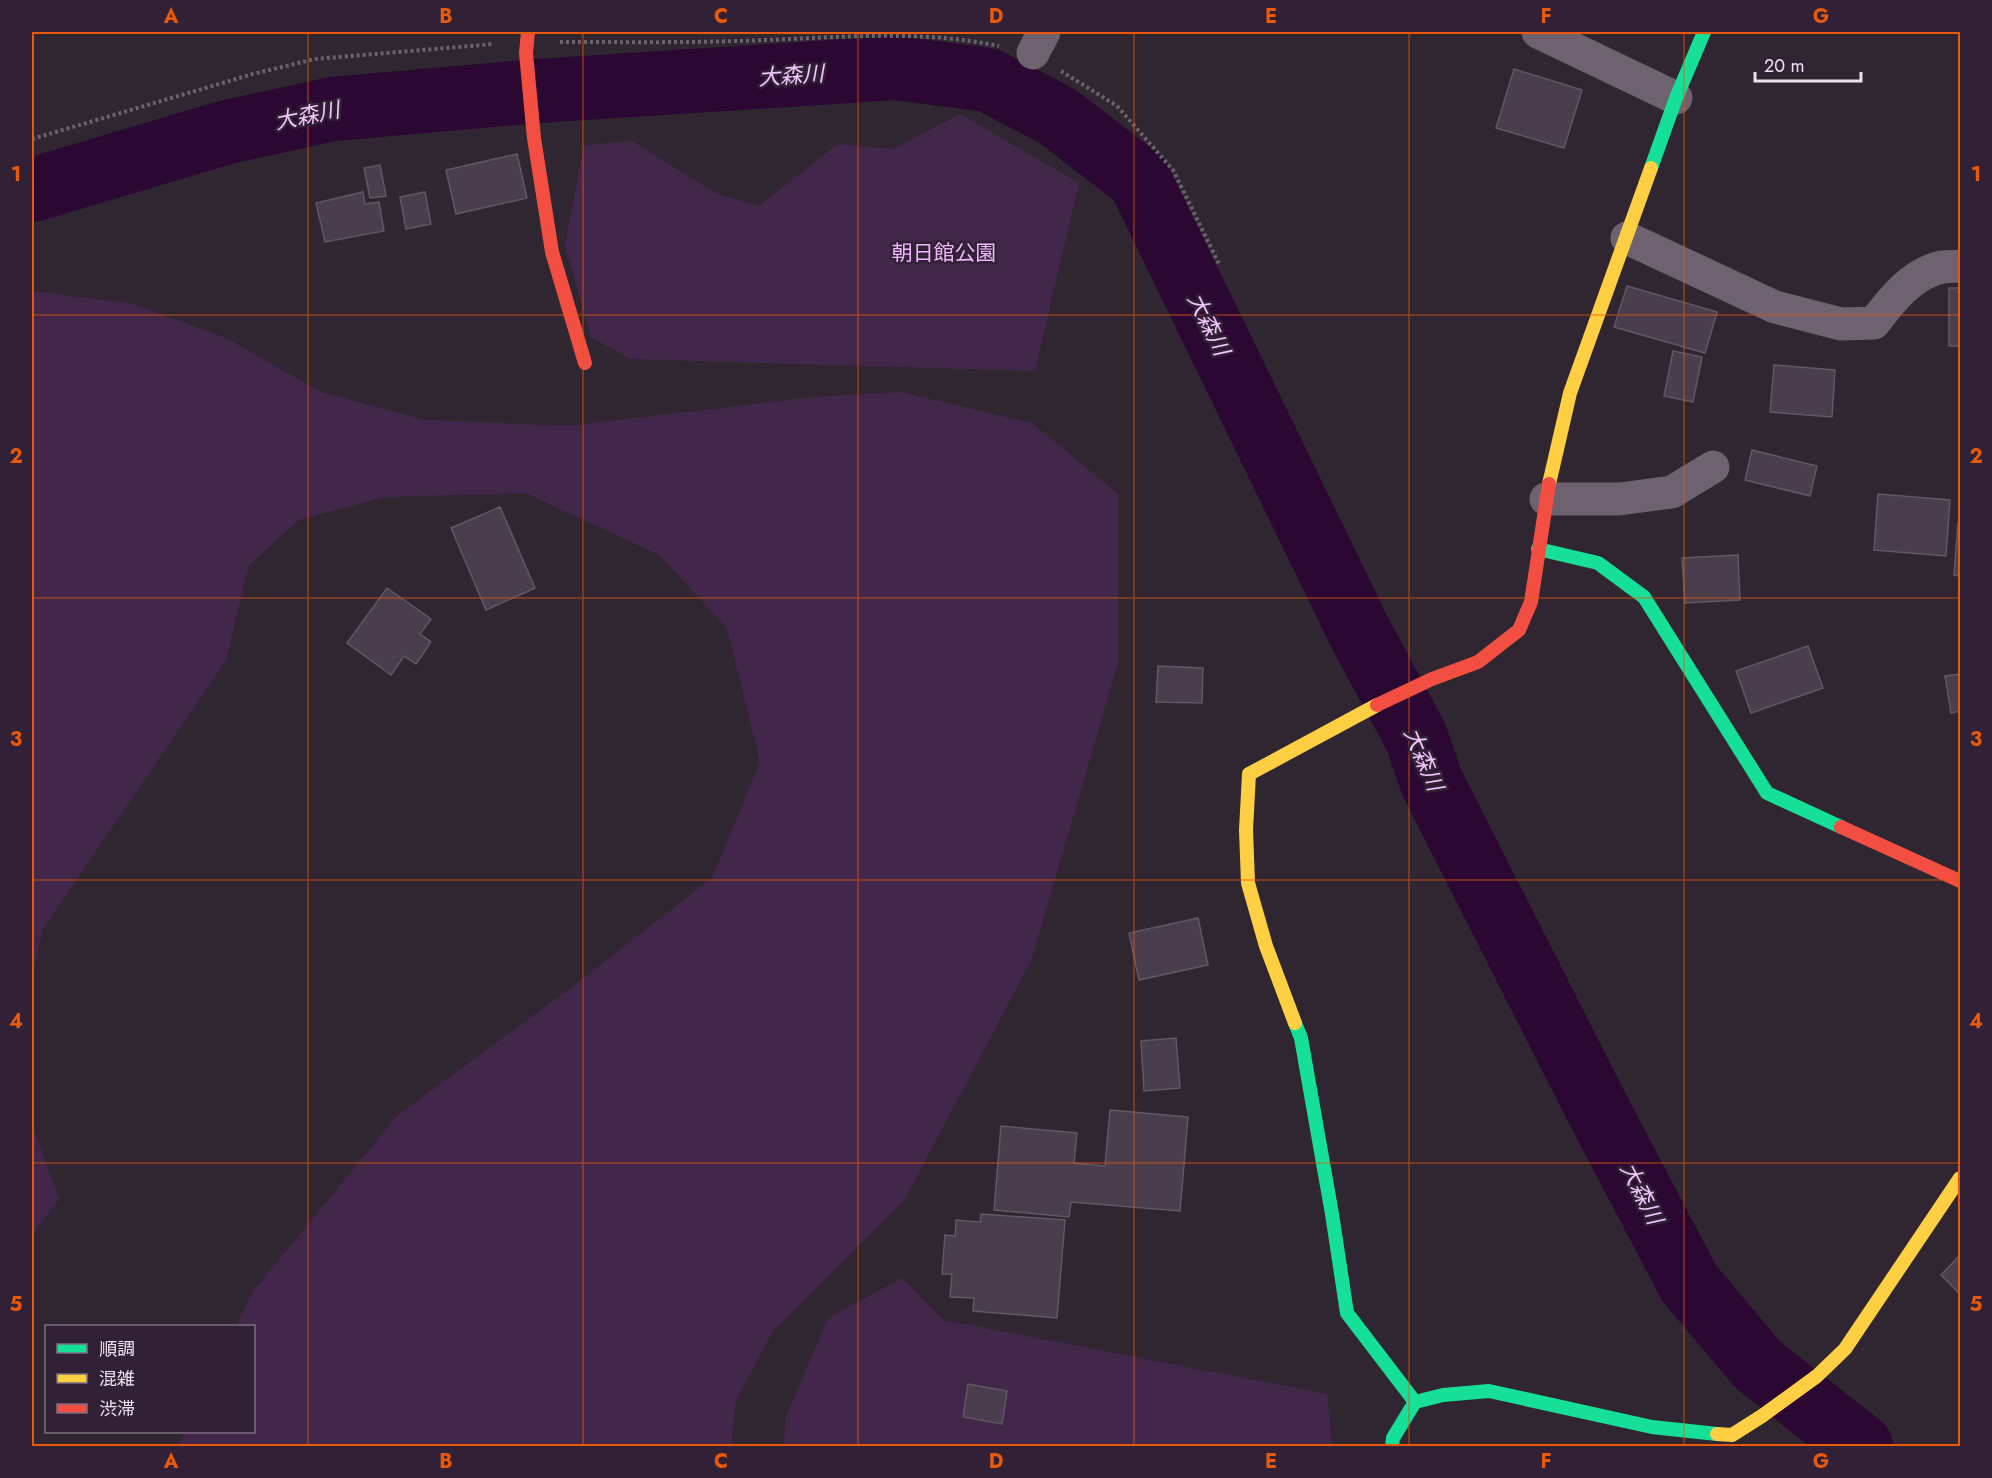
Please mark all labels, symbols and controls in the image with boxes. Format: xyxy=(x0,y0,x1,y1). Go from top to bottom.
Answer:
text: A xyxy=(163,2,179,31)
text: B xyxy=(439,2,453,31)
text: C xyxy=(714,2,728,31)
text: D xyxy=(989,2,1003,31)
text: E xyxy=(1265,2,1277,31)
text: F xyxy=(1540,2,1552,31)
text: G xyxy=(1813,2,1829,31)
scale bar xyxy=(1755,45,1862,83)
text: 20 m xyxy=(1764,53,1804,79)
water label: 大森川 xyxy=(757,57,827,93)
water label: 大森川 xyxy=(272,93,344,137)
text: 1 xyxy=(11,160,21,189)
text: 1 xyxy=(1971,160,1981,189)
park label: 朝日館公園 xyxy=(892,238,997,268)
water label: 大森川 xyxy=(1180,287,1239,362)
text: 2 xyxy=(9,442,23,471)
text: 2 xyxy=(1969,442,1983,471)
water label: 大森川 xyxy=(1396,722,1452,797)
text: 3 xyxy=(10,725,22,754)
text: 3 xyxy=(1970,725,1982,754)
text: 4 xyxy=(9,1007,23,1036)
text: 4 xyxy=(1969,1007,1983,1036)
water label: 大森川 xyxy=(1613,1156,1672,1231)
text: 5 xyxy=(10,1290,23,1319)
text: 5 xyxy=(1970,1290,1983,1319)
legend xyxy=(45,1325,255,1433)
text: 順調 xyxy=(99,1336,135,1362)
text: 混雑 xyxy=(99,1366,135,1392)
text: 渋滞 xyxy=(99,1396,135,1422)
text: A xyxy=(163,1447,179,1476)
text: B xyxy=(439,1447,453,1476)
text: C xyxy=(714,1447,728,1476)
text: D xyxy=(989,1447,1003,1476)
text: E xyxy=(1265,1447,1277,1476)
text: F xyxy=(1540,1447,1552,1476)
text: G xyxy=(1813,1447,1829,1476)

